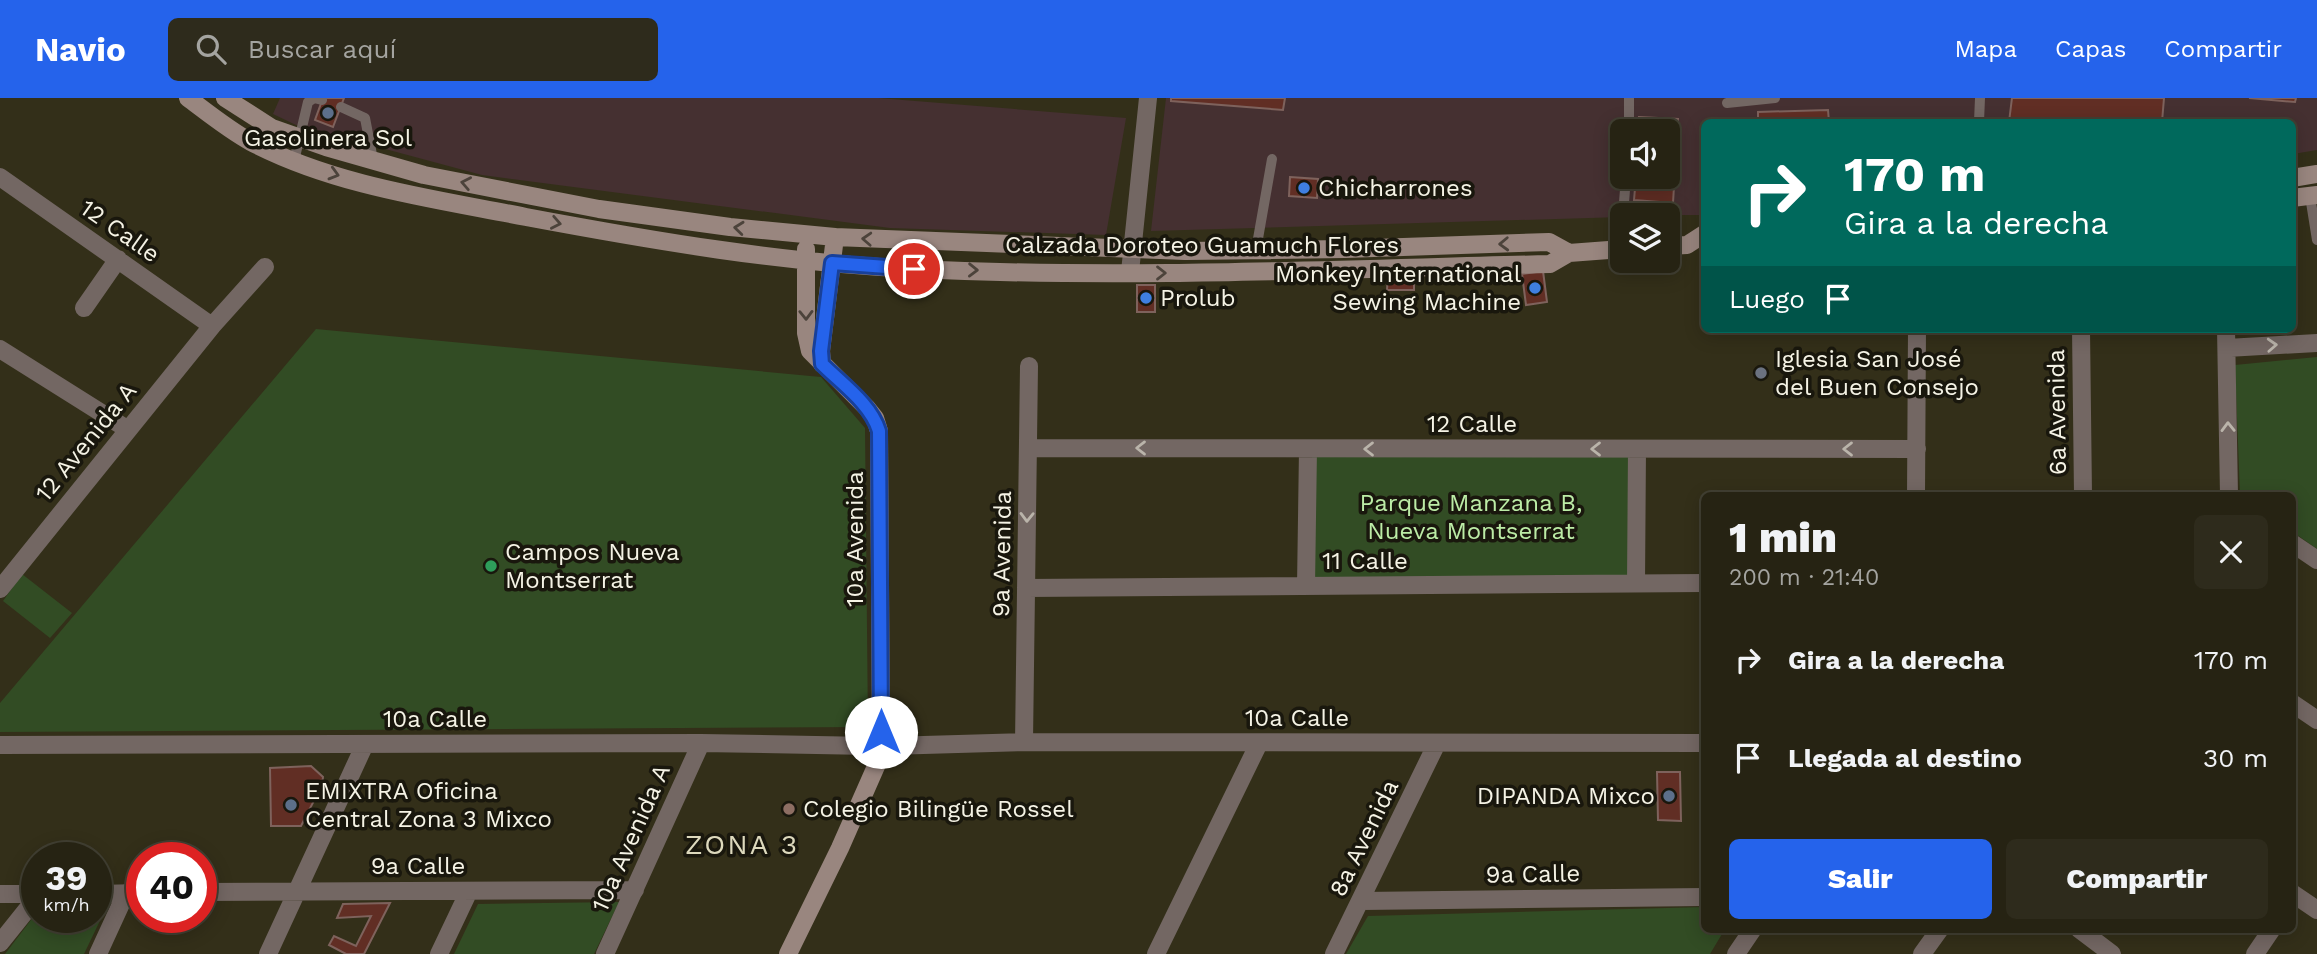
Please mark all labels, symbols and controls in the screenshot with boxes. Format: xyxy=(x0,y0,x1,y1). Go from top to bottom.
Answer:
search box xyxy=(168,18,658,81)
text: Navio xyxy=(35,30,126,69)
icon: search xyxy=(192,30,230,68)
text: Buscar aquí xyxy=(248,34,397,64)
text: Mapa xyxy=(1954,35,2017,63)
text: Capas xyxy=(2055,35,2126,63)
text: Compartir xyxy=(2164,35,2282,63)
marker: Gasolinera Sol xyxy=(320,105,336,121)
map controls xyxy=(1610,119,1680,273)
button: sound xyxy=(1610,119,1680,189)
place label: Gasolinera Sol xyxy=(244,124,413,152)
text: 170 m xyxy=(1844,145,1985,203)
icon: right xyxy=(1729,147,1820,238)
one-way arrow xyxy=(328,166,340,180)
place label: Chicharrones xyxy=(1318,174,1473,202)
one-way arrow xyxy=(460,176,472,191)
marker: Chicharrones xyxy=(1296,180,1312,196)
street label: 12 Calle xyxy=(75,194,165,268)
button: layers xyxy=(1610,203,1680,273)
text: Gira a la derecha xyxy=(1844,204,2108,242)
one-way arrow xyxy=(550,214,562,229)
one-way arrow xyxy=(733,221,744,236)
one-way arrow xyxy=(862,231,873,246)
street label: Calzada Doroteo Guamuch Flores xyxy=(1005,231,1399,259)
one-way arrow xyxy=(1498,236,1509,251)
pin xyxy=(884,239,944,299)
icon: arrive xyxy=(895,250,933,288)
place label: Monkey International Sewing Machine xyxy=(1275,260,1522,316)
one-way arrow xyxy=(968,262,979,278)
one-way arrow xyxy=(1156,265,1167,280)
marker: Monkey International Sewing Machine xyxy=(1527,280,1543,296)
icon: arrive xyxy=(1819,280,1857,318)
place label: Prolub xyxy=(1160,284,1236,312)
text: Luego xyxy=(1729,284,1805,314)
marker: Prolub xyxy=(1138,290,1154,306)
one-way arrow xyxy=(798,310,814,320)
one-way arrow xyxy=(2267,338,2278,353)
place label: Iglesia San José del Buen Consejo xyxy=(1775,345,1979,401)
street label: 6a Avenida xyxy=(2042,349,2072,475)
marker: Iglesia San José del Buen Consejo xyxy=(1753,365,1769,381)
street label: 12 Avenida A xyxy=(30,377,142,507)
street label: 12 Calle xyxy=(1427,410,1517,438)
one-way arrow xyxy=(2220,421,2236,432)
one-way arrow xyxy=(1136,440,1146,456)
one-way arrow xyxy=(1363,441,1374,457)
one-way arrow xyxy=(1591,441,1601,457)
one-way arrow xyxy=(1843,441,1853,457)
street label: 10a Avenida xyxy=(841,471,869,607)
park label: Parque Manzana B, Nueva Montserrat xyxy=(1360,489,1582,545)
street label: 9a Avenida xyxy=(987,491,1017,617)
one-way arrow xyxy=(1019,512,1035,522)
text: 1 min xyxy=(1729,513,1837,562)
button: close xyxy=(2194,515,2268,589)
place label: Campos Nueva Montserrat xyxy=(505,538,680,594)
street label: 11 Calle xyxy=(1322,547,1408,575)
marker: Campos Nueva Montserrat xyxy=(483,558,499,574)
text: 200 m · 21:40 xyxy=(1729,564,1879,591)
icon: right xyxy=(1729,641,1767,679)
text: Gira a la derecha xyxy=(1788,645,2004,675)
text: 170 m xyxy=(2194,645,2268,675)
position arrow xyxy=(844,695,918,769)
street label: 10a Calle xyxy=(1245,704,1349,732)
street label: 10a Calle xyxy=(383,705,487,733)
icon: arrive xyxy=(1729,739,1767,777)
text: Llegada al destino xyxy=(1788,743,2022,773)
text: 30 m xyxy=(2203,743,2268,773)
street label: 10a Avenida A xyxy=(586,760,676,916)
street label: 8a Avenida xyxy=(1324,775,1404,901)
place label: EMIXTRA Oficina Central Zona 3 Mixco xyxy=(305,777,552,833)
place label: DIPANDA Mixco xyxy=(1477,782,1655,810)
marker: DIPANDA Mixco xyxy=(1661,788,1677,804)
place label: Colegio Bilingüe Rossel xyxy=(803,795,1074,823)
marker: EMIXTRA Oficina Central Zona 3 Mixco xyxy=(283,797,299,813)
marker: Colegio Bilingüe Rossel xyxy=(781,801,797,817)
district label: ZONA 3 xyxy=(685,828,799,861)
button: Salir xyxy=(1729,839,1992,919)
button: Compartir xyxy=(2006,839,2268,919)
speed limit sign: 40 xyxy=(126,842,217,933)
street label: 9a Calle xyxy=(371,852,465,880)
text: 39 xyxy=(45,857,88,899)
street label: 9a Calle xyxy=(1485,859,1581,889)
text: km/h xyxy=(43,894,90,915)

